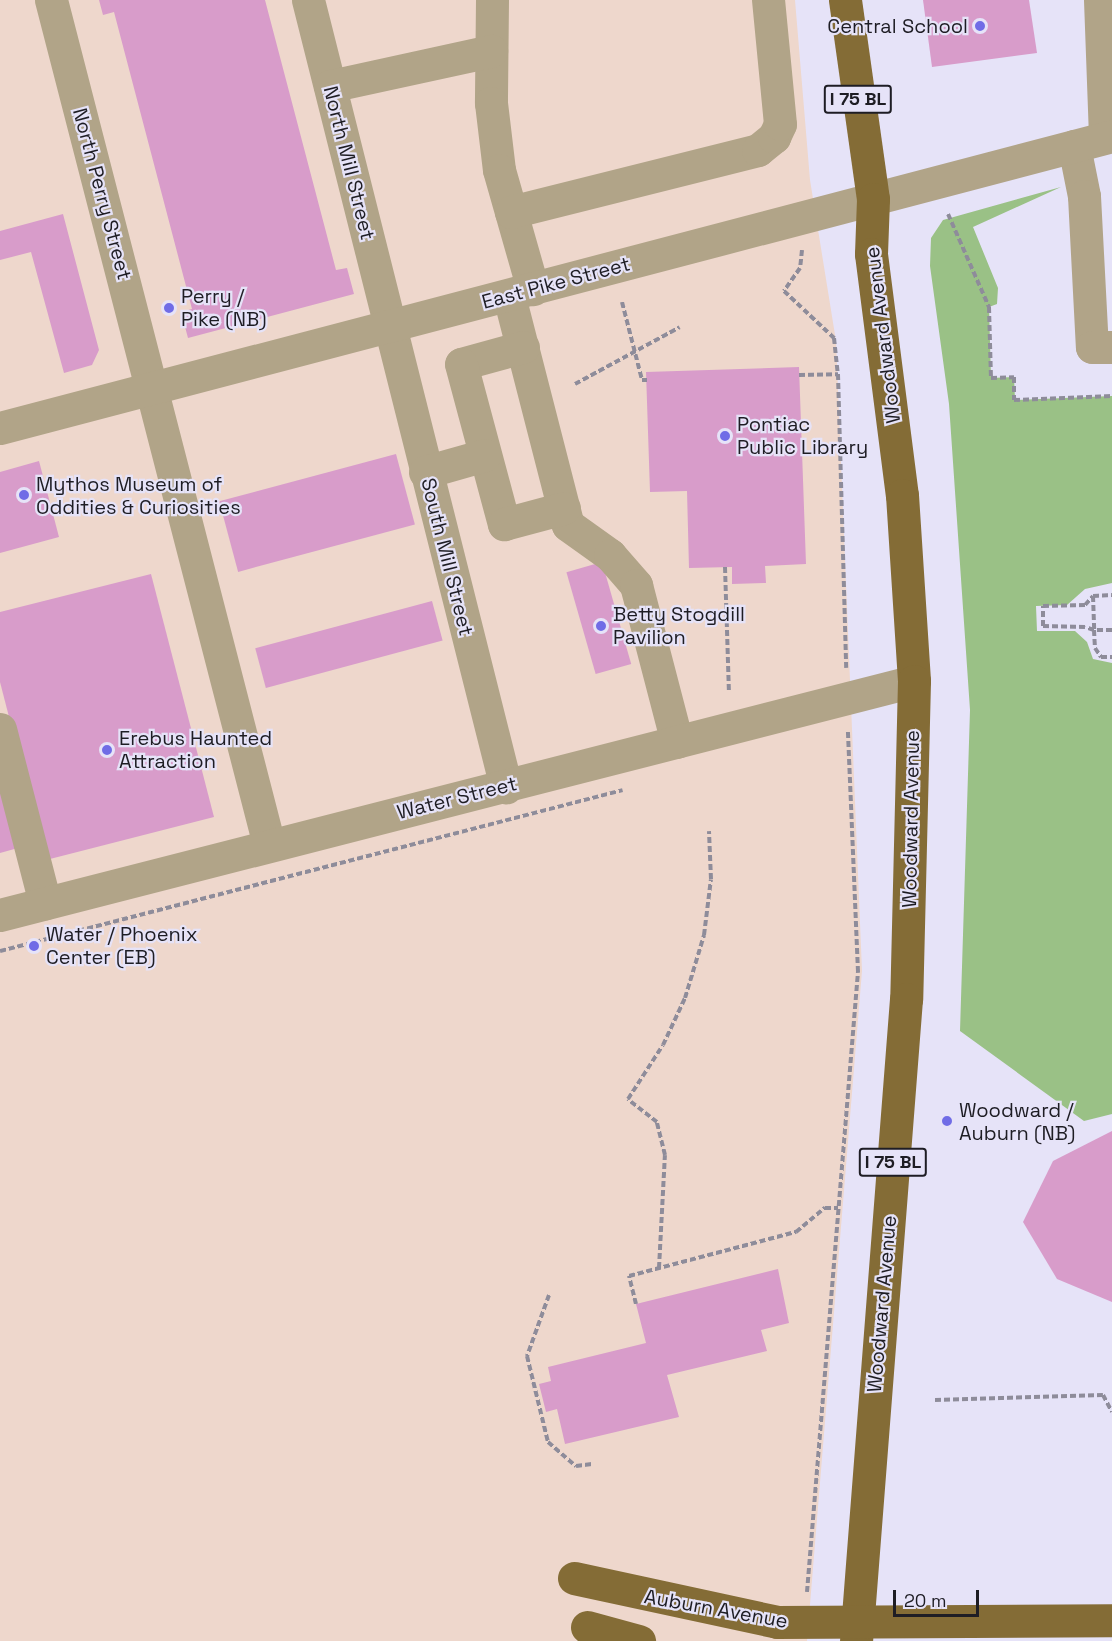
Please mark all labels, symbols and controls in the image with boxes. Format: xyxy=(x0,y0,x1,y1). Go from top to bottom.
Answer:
place label: Central School xyxy=(827,14,968,38)
marker: Central School xyxy=(973,19,987,33)
street label: North Mill Street xyxy=(318,83,380,243)
road number: I 75 BL xyxy=(824,84,892,114)
street label: North Perry Street xyxy=(68,105,136,283)
street label: Woodward Avenue xyxy=(860,245,906,425)
street label: East Pike Street xyxy=(479,252,633,314)
place label: Perry / Pike (NB) xyxy=(181,284,267,331)
marker: Perry / Pike (NB) xyxy=(162,301,176,315)
place label: Pontiac Public Library xyxy=(737,412,868,459)
marker: Pontiac Public Library xyxy=(718,429,732,443)
place label: Mythos Museum of Oddities & Curiosities xyxy=(36,472,241,519)
street label: South Mill Street xyxy=(416,476,478,638)
marker: Mythos Museum of Oddities & Curiosities xyxy=(17,488,31,502)
place label: Betty Stogdill Pavilion xyxy=(613,602,745,649)
marker: Betty Stogdill Pavilion xyxy=(594,619,608,633)
place label: Erebus Haunted Attraction xyxy=(119,726,272,773)
street label: Woodward Avenue xyxy=(897,730,925,908)
marker: Erebus Haunted Attraction xyxy=(100,743,114,757)
street label: Water Street xyxy=(395,772,519,824)
place label: Water / Phoenix Center (EB) xyxy=(46,922,198,969)
marker: Water / Phoenix Center (EB) xyxy=(27,939,41,953)
place label: Woodward / Auburn (NB) xyxy=(959,1098,1075,1145)
marker: Woodward / Auburn (NB) xyxy=(940,1114,954,1128)
road number: I 75 BL xyxy=(858,1147,928,1177)
street label: Woodward Avenue xyxy=(862,1214,902,1394)
scale bar xyxy=(896,1578,982,1616)
street label: Auburn Avenue xyxy=(642,1585,790,1633)
text: 20 m xyxy=(904,1589,947,1612)

